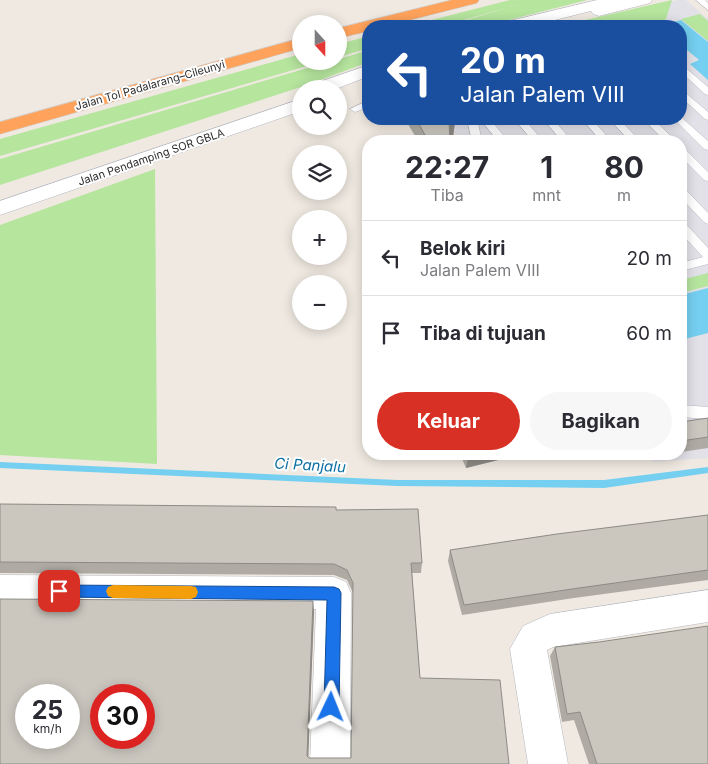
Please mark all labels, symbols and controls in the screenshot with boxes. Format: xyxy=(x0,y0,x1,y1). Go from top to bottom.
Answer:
north arrow xyxy=(292,15,348,70)
map controls xyxy=(292,15,347,330)
text: 20 m xyxy=(460,39,546,81)
icon: left xyxy=(377,40,442,105)
street label: Jalan Tol Padalarang–Cileunyi xyxy=(74,57,226,113)
button: search xyxy=(292,80,347,135)
text: Jalan Palem VIII xyxy=(460,81,625,107)
street label: Jalan Pendamping SOR GBLA xyxy=(76,125,226,189)
button: layers xyxy=(292,145,347,200)
text: 22:27 xyxy=(405,149,489,185)
text: 1 xyxy=(540,149,553,185)
text: 80 xyxy=(604,149,644,185)
text: Tiba xyxy=(431,185,464,205)
text: mnt xyxy=(532,185,561,205)
text: m xyxy=(617,185,631,205)
button: + xyxy=(292,210,347,265)
text: Belok kiri xyxy=(420,237,505,260)
icon: left xyxy=(377,244,405,272)
text: 20 m xyxy=(626,247,672,270)
text: Jalan Palem VIII xyxy=(420,260,540,280)
button: − xyxy=(292,275,347,330)
icon: arrive xyxy=(377,319,405,347)
text: Tiba di tujuan xyxy=(420,322,546,345)
text: 60 m xyxy=(626,322,672,345)
button: Keluar xyxy=(377,392,520,450)
button: Bagikan xyxy=(530,392,672,450)
water label: Ci Panjalu xyxy=(274,454,346,476)
pin xyxy=(38,570,80,612)
icon: arrive xyxy=(45,577,73,605)
position arrow xyxy=(304,680,356,732)
speed limit sign: 30 xyxy=(90,684,155,749)
text: 25 xyxy=(32,695,63,725)
text: km/h xyxy=(33,721,62,736)

